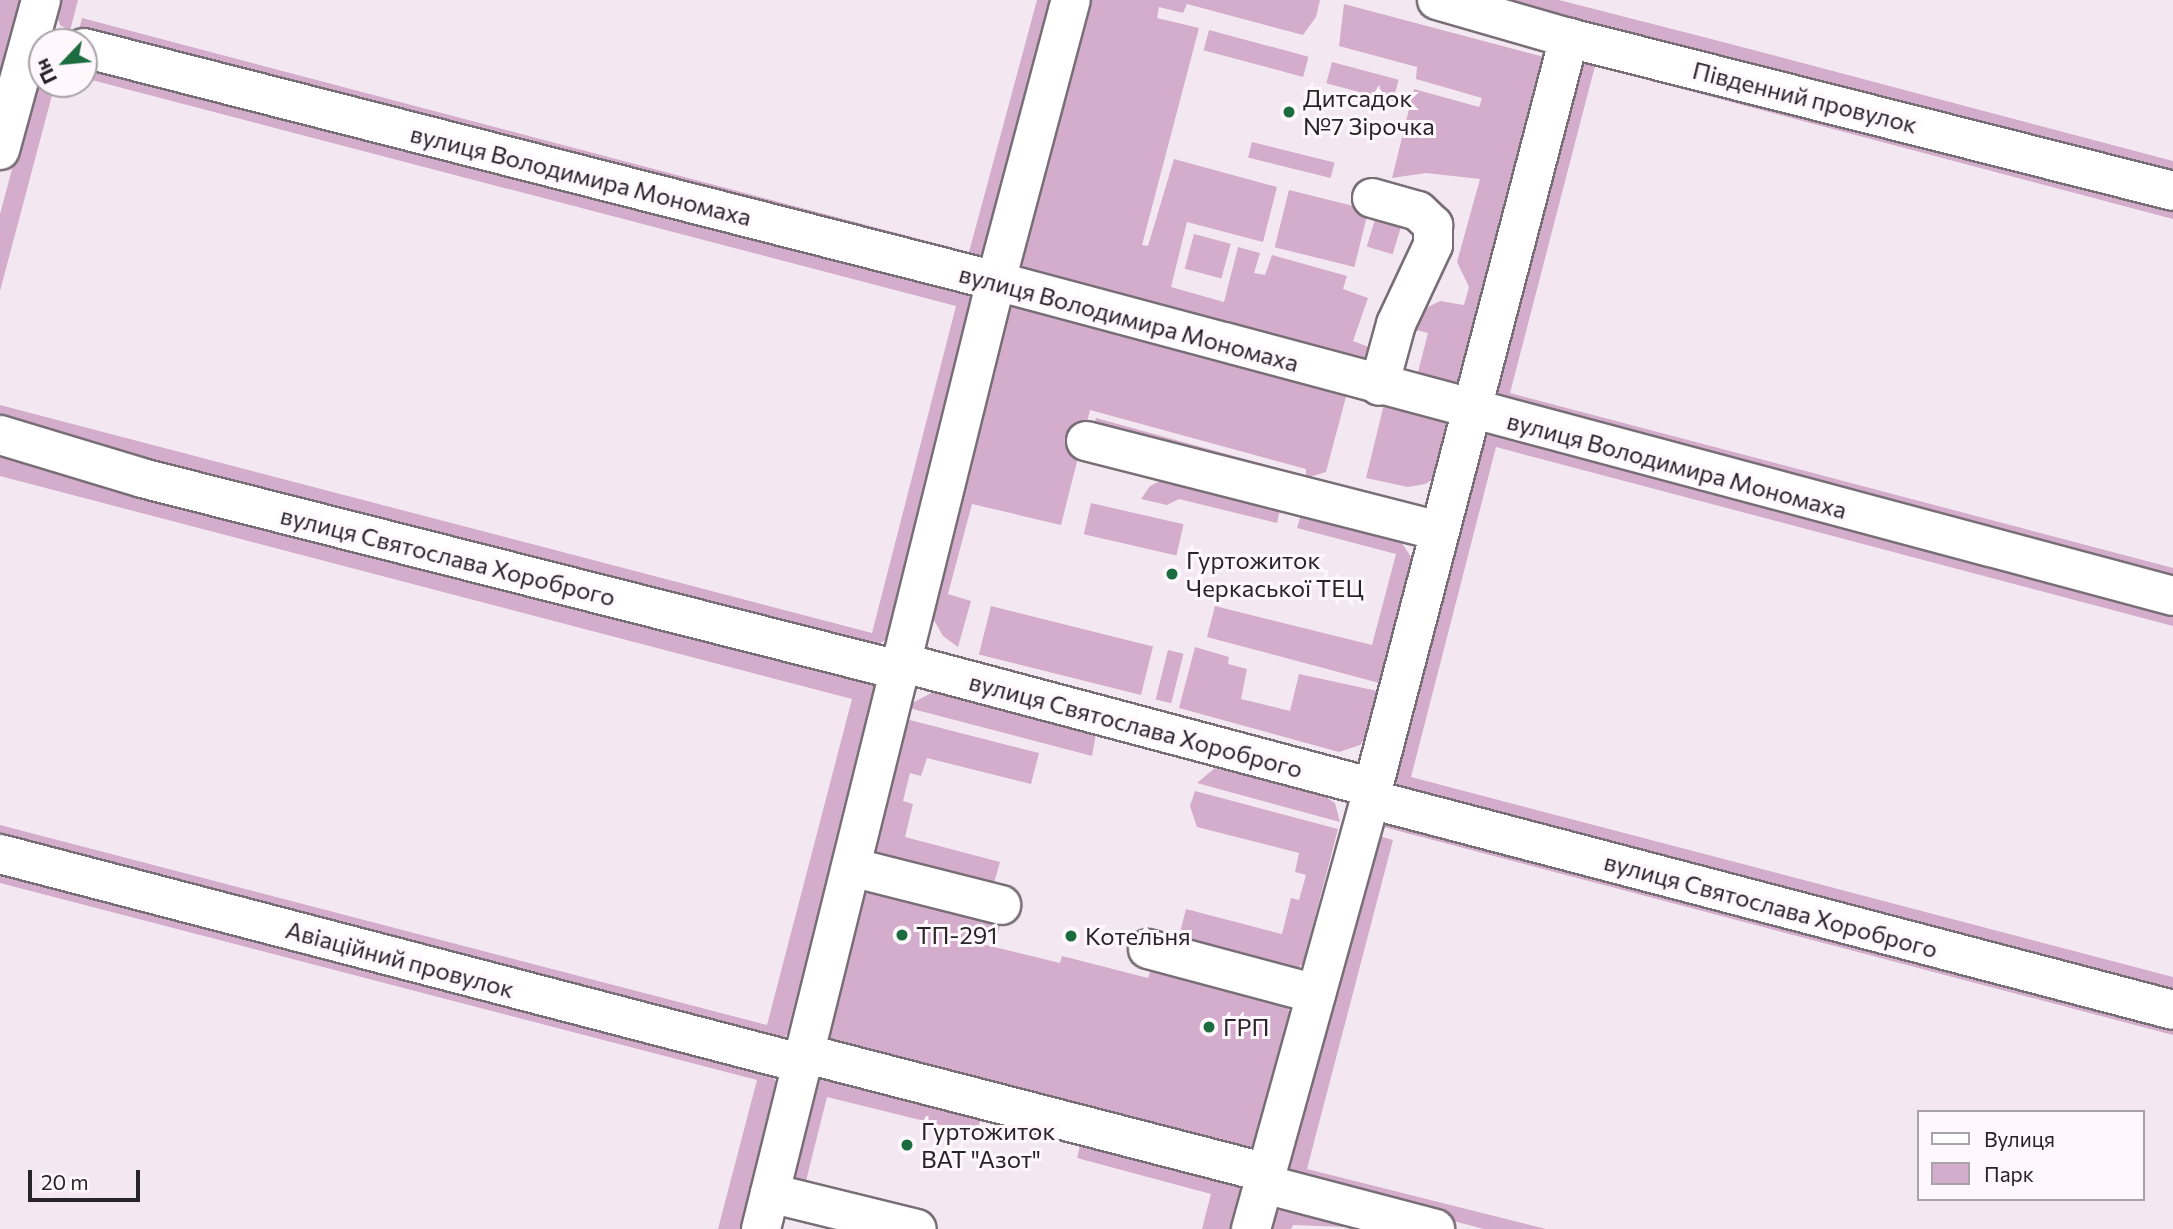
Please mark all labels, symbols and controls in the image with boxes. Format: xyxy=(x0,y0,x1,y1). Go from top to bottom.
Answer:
north arrow xyxy=(28,28,98,98)
text: Пн xyxy=(30,55,61,88)
street label: Південний провулок xyxy=(1690,55,1920,139)
place label: Дитсадок №7 Зірочка xyxy=(1303,84,1435,140)
marker: Дитсадок №7 Зірочка xyxy=(1281,104,1297,120)
street label: вулиця Володимира Мономаха xyxy=(407,119,755,231)
street label: вулиця Володимира Мономаха xyxy=(956,259,1302,377)
street label: вулиця Володимира Мономаха xyxy=(1504,406,1850,524)
street label: вулиця Святослава Хороброго xyxy=(278,500,618,612)
place label: Гуртожиток Черкаської ТЕЦ xyxy=(1186,546,1364,602)
marker: Гуртожиток Черкаської ТЕЦ xyxy=(1164,566,1180,582)
street label: вулиця Святослава Хороброго xyxy=(966,667,1306,783)
street label: вулиця Святослава Хороброго xyxy=(1601,847,1941,963)
street label: Авіаційний провулок xyxy=(283,915,517,1003)
place label: ТП-291 xyxy=(916,921,998,949)
place label: Котельня xyxy=(1085,922,1191,950)
marker: ТП-291 xyxy=(894,927,910,943)
marker: Котельня xyxy=(1063,928,1079,944)
place label: ГРП xyxy=(1223,1013,1270,1041)
marker: ГРП xyxy=(1201,1019,1217,1035)
legend xyxy=(1918,1110,2145,1201)
place label: Гуртожиток ВАТ "Азот" xyxy=(921,1117,1055,1173)
text: Вулиця xyxy=(1984,1126,2055,1151)
marker: Гуртожиток ВАТ "Азот" xyxy=(899,1137,915,1153)
scale bar xyxy=(32,1156,144,1200)
text: Парк xyxy=(1984,1161,2034,1186)
text: 20 m xyxy=(41,1169,89,1194)

